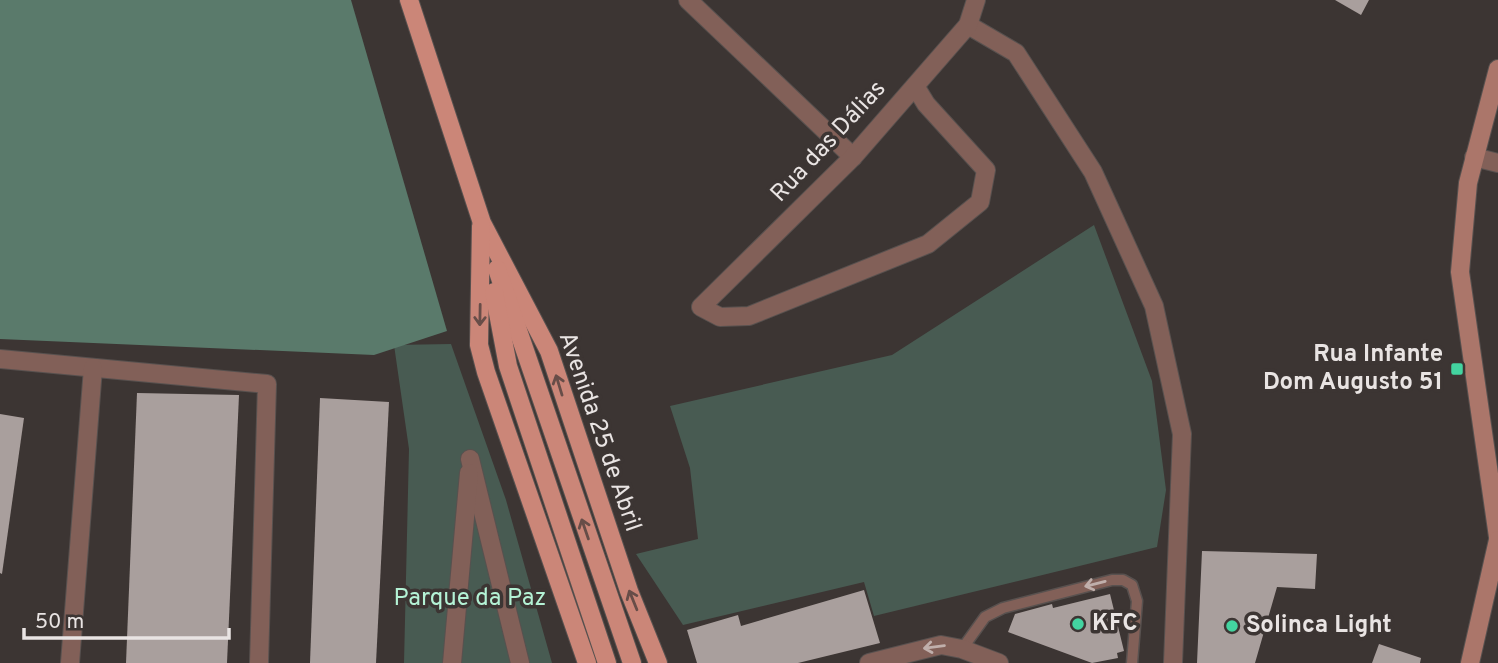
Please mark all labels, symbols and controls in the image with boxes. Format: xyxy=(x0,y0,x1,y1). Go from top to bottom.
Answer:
street label: Rua das Dálias xyxy=(765,75,893,209)
one-way arrow xyxy=(473,304,486,327)
street label: Avenida 25 de Abril xyxy=(551,328,647,536)
place label: Rua Infante Dom Augusto 51 xyxy=(1263,340,1443,398)
marker: Rua Infante Dom Augusto 51 xyxy=(1449,361,1465,377)
one-way arrow xyxy=(552,374,564,396)
one-way arrow xyxy=(577,519,590,541)
one-way arrow xyxy=(1084,578,1107,591)
park label: Parque da Paz xyxy=(394,584,546,614)
one-way arrow xyxy=(625,589,638,611)
scale bar xyxy=(24,596,229,640)
text: 50 m xyxy=(35,609,84,636)
place label: KFC xyxy=(1092,609,1138,639)
place label: Solinca Light xyxy=(1246,611,1392,641)
marker: KFC xyxy=(1070,616,1086,632)
marker: Solinca Light xyxy=(1224,618,1240,634)
one-way arrow xyxy=(923,640,946,653)

